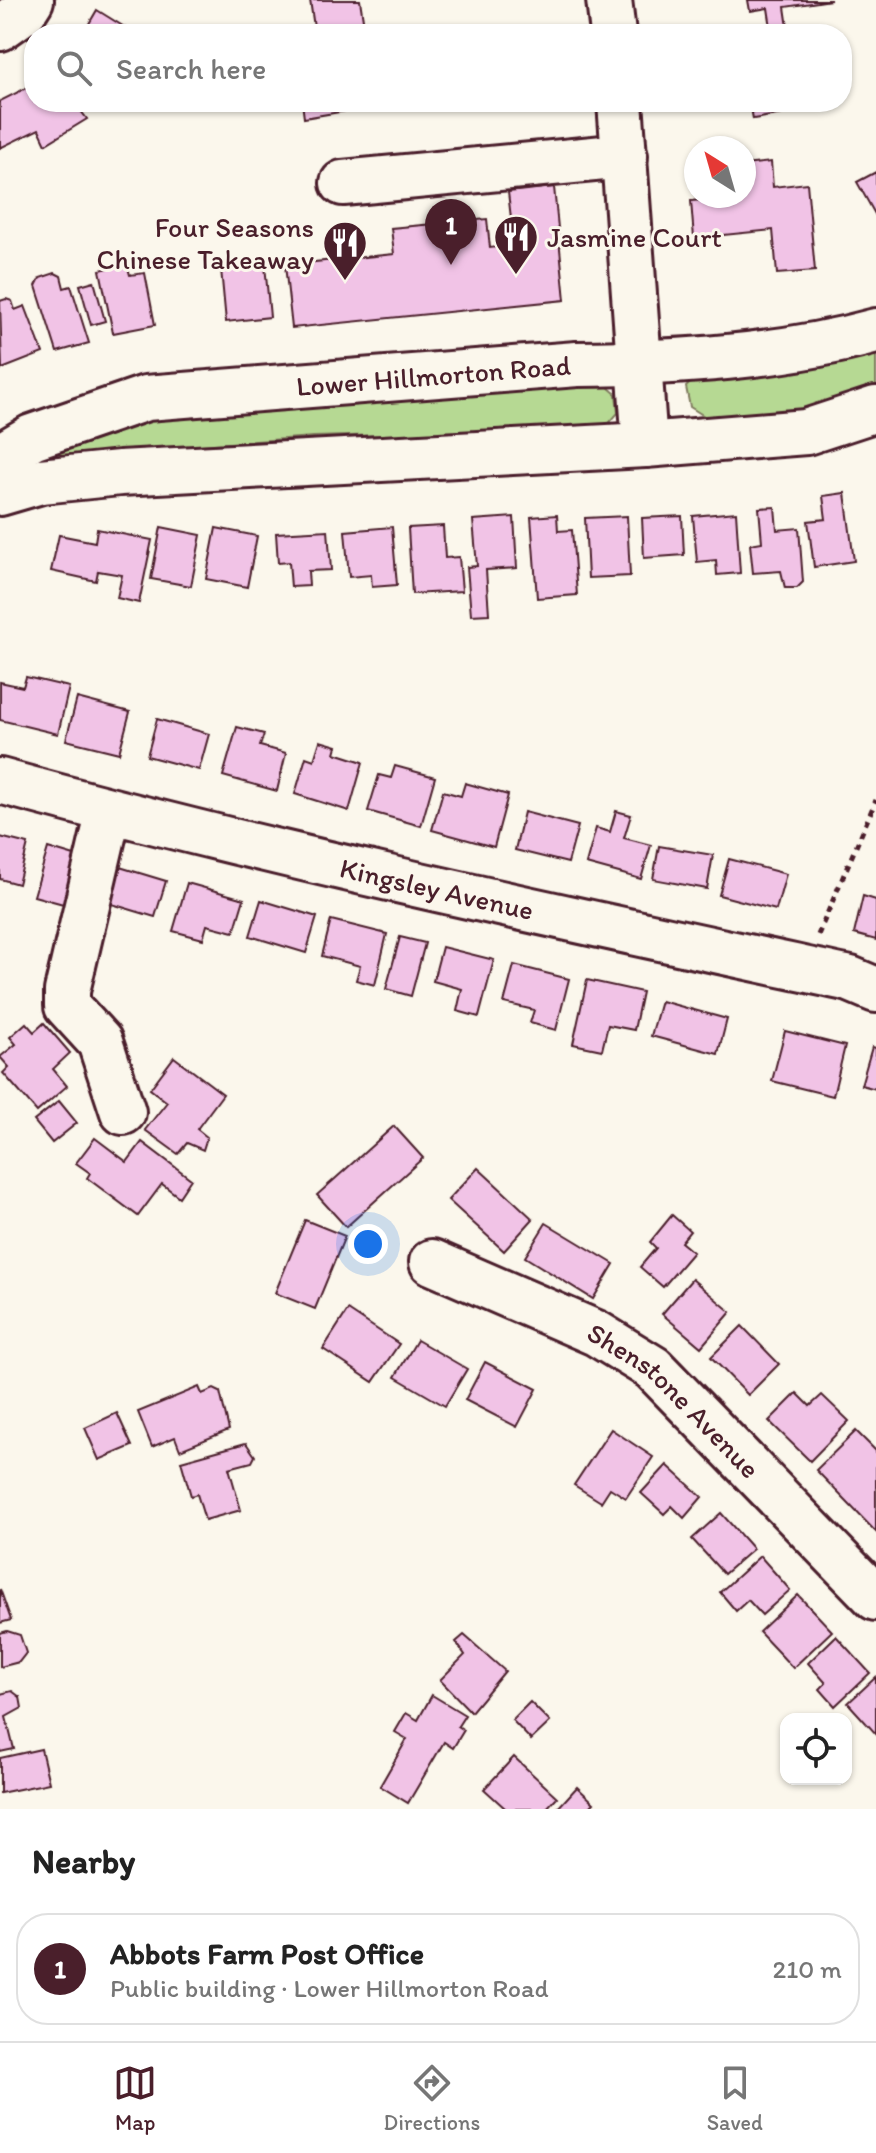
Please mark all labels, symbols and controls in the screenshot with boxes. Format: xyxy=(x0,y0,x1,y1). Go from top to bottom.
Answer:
search box xyxy=(24,24,852,112)
icon: search xyxy=(52,46,96,90)
text: Search here xyxy=(116,50,266,87)
north arrow xyxy=(684,136,756,208)
pin: 1 xyxy=(425,199,477,265)
place label: Four Seasons Chinese Takeaway xyxy=(96,210,314,276)
restaurant icon: Jasmine Court xyxy=(492,213,540,276)
restaurant icon: Four Seasons Chinese Takeaway xyxy=(321,219,369,282)
place label: Jasmine Court xyxy=(547,220,722,254)
street label: Lower Hillmorton Road xyxy=(295,348,572,403)
street label: Kingsley Avenue xyxy=(337,850,537,927)
your location xyxy=(348,1224,388,1264)
street label: Shenstone Avenue xyxy=(581,1315,767,1485)
map controls xyxy=(780,1713,852,1785)
button: locate xyxy=(780,1713,852,1785)
text: Nearby xyxy=(32,1841,135,1882)
text: Abbots Farm Post Office xyxy=(110,1935,424,1972)
text: 1 xyxy=(54,1953,66,1985)
text: 210 m xyxy=(773,1953,842,1985)
text: Public building · Lower Hillmorton Road xyxy=(110,1972,549,2004)
tab: Map xyxy=(113,2061,157,2136)
tab: Directions xyxy=(384,2061,480,2136)
tab: Saved xyxy=(707,2061,763,2136)

